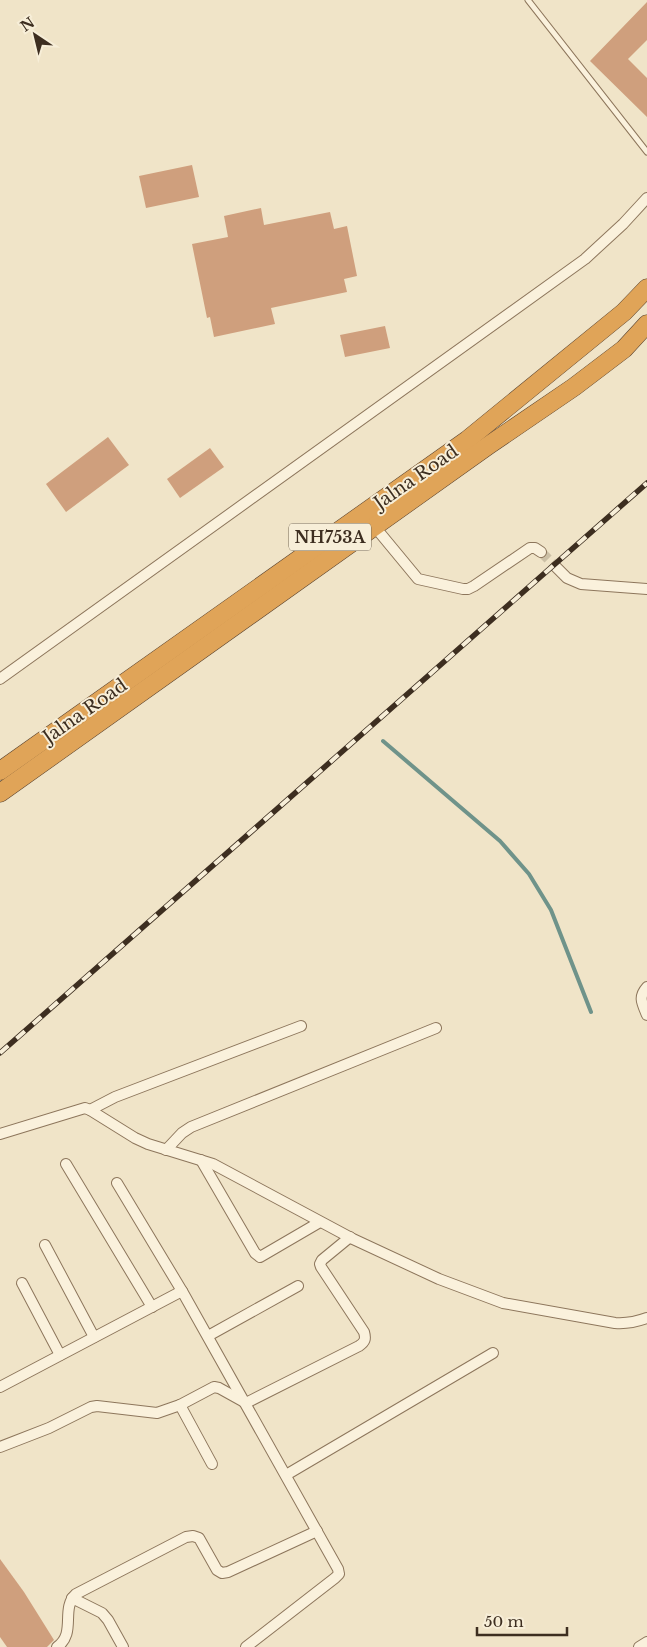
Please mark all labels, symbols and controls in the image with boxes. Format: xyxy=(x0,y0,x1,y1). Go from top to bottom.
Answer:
north arrow xyxy=(10,10,60,60)
text: N xyxy=(17,13,38,36)
street label: Jalna Road xyxy=(368,440,462,515)
road number: NH753A xyxy=(289,524,371,550)
street label: Jalna Road xyxy=(37,674,131,749)
scale bar xyxy=(477,1604,567,1636)
text: 50 m xyxy=(484,1612,524,1631)

